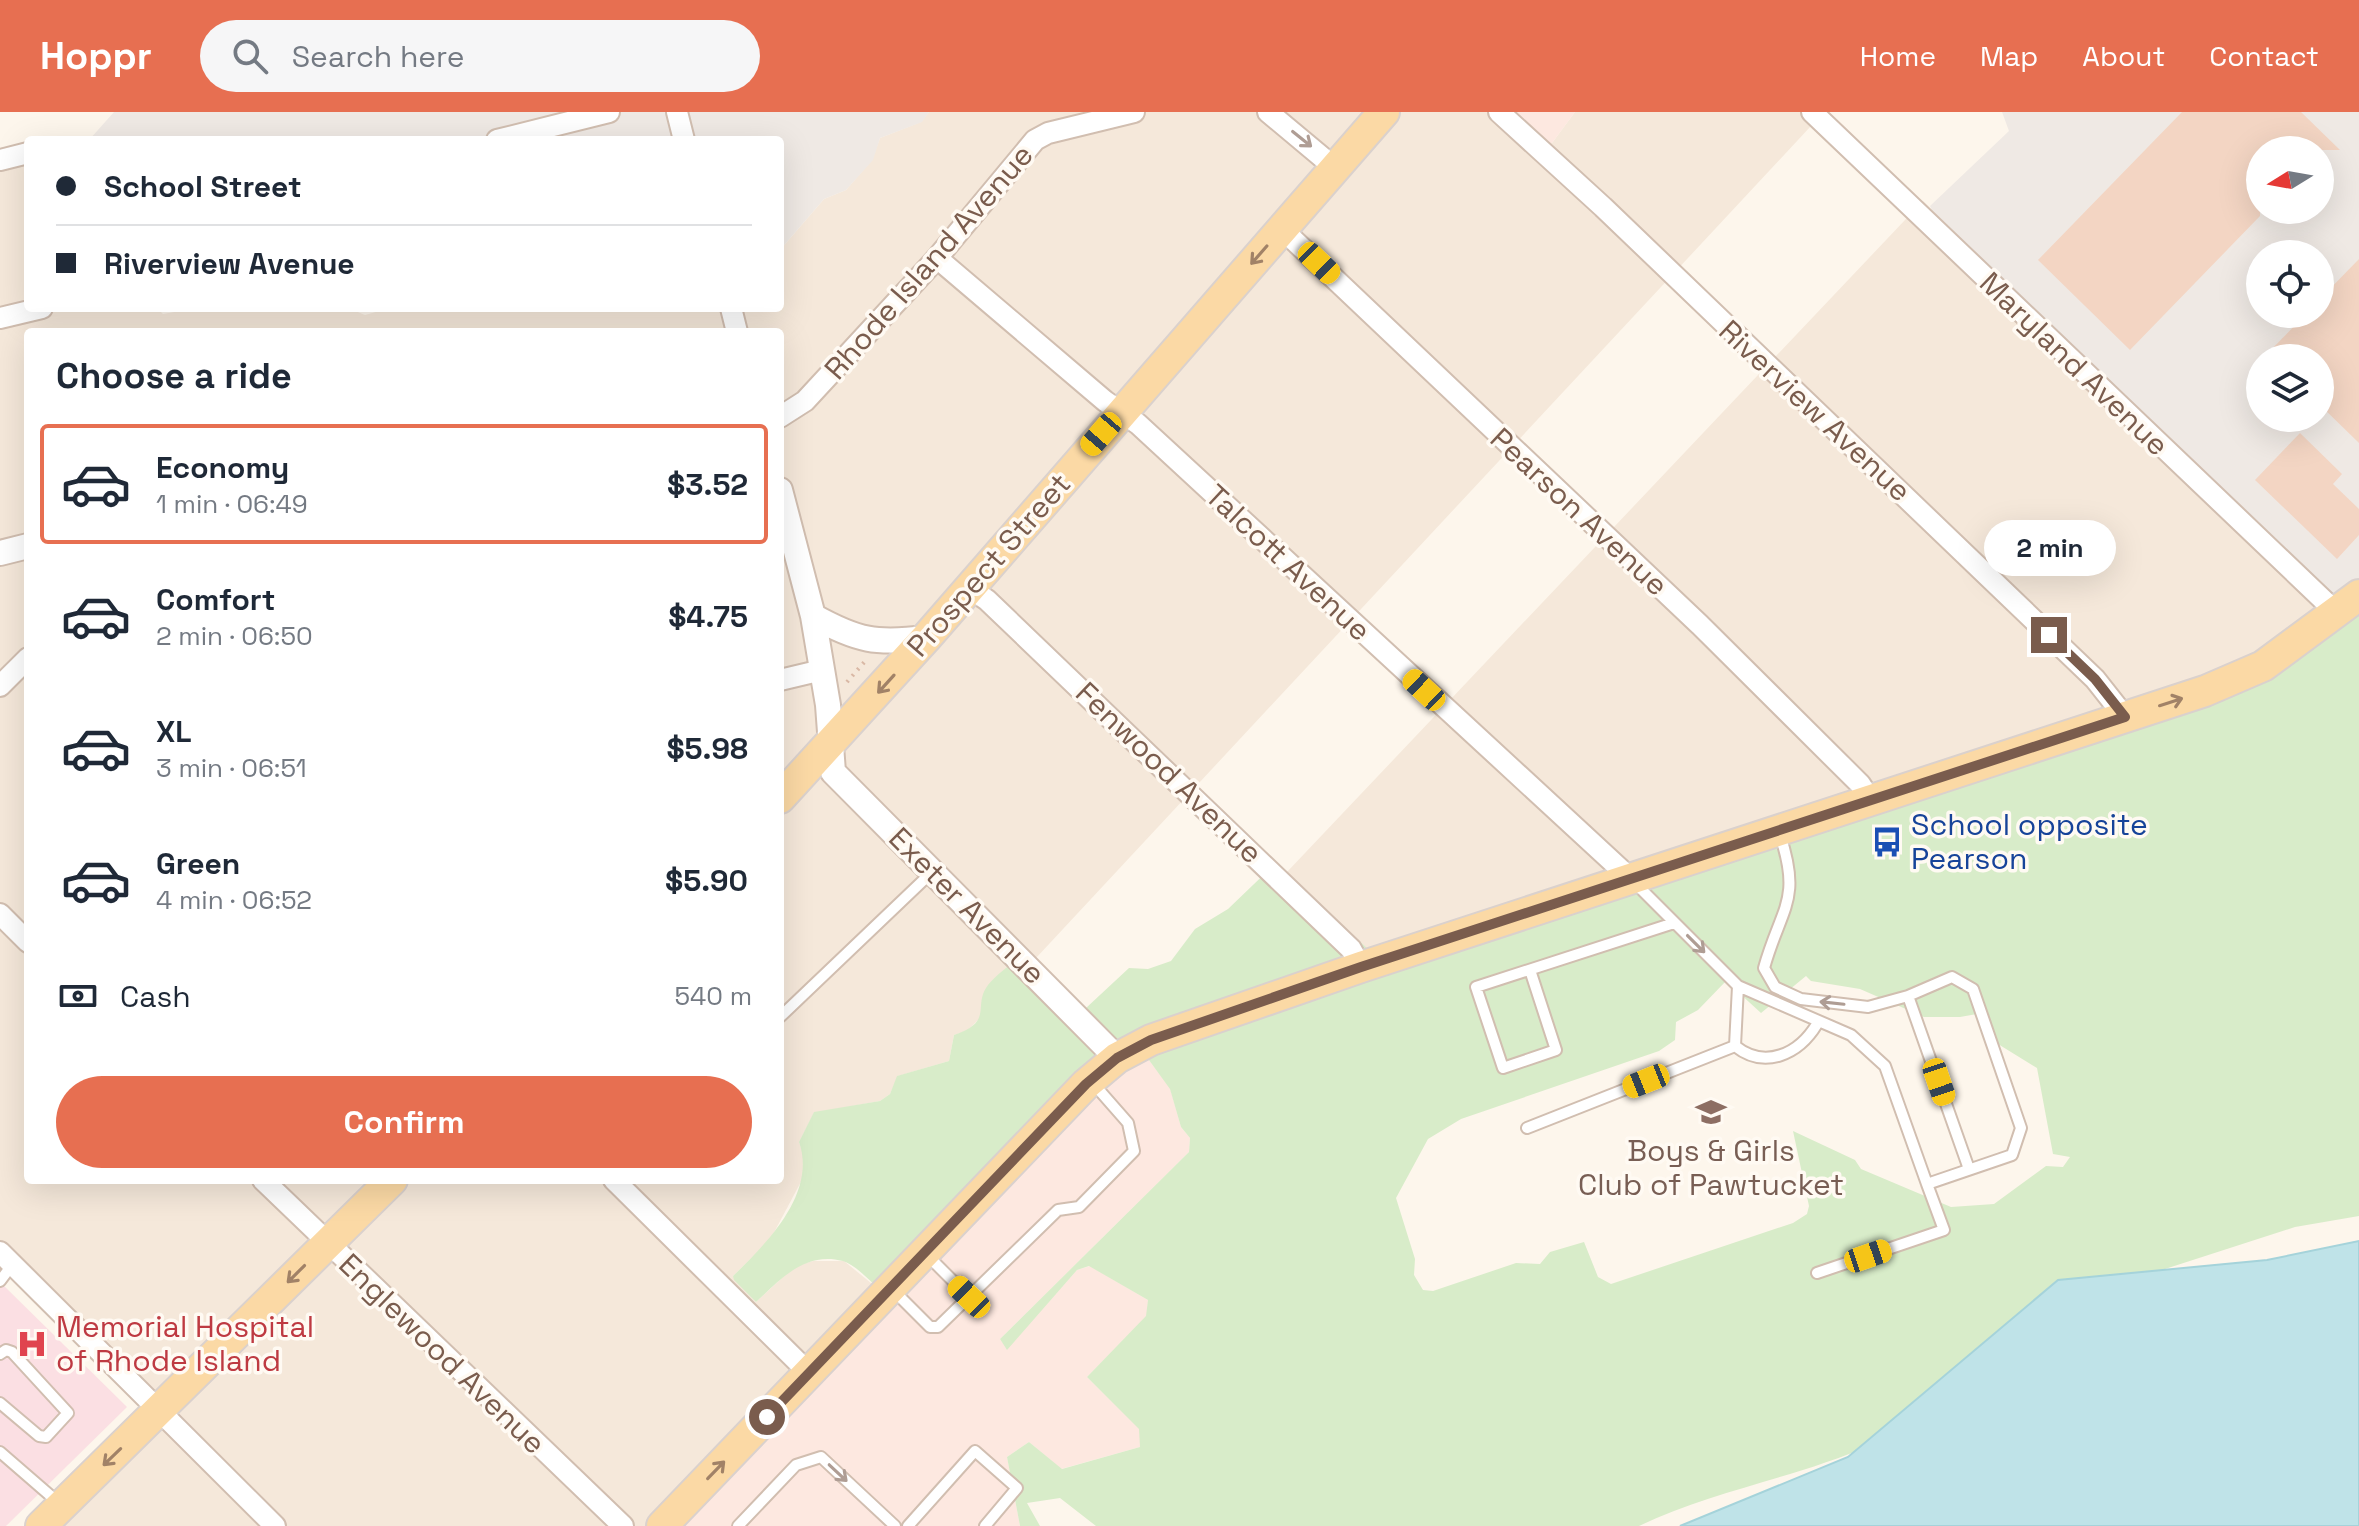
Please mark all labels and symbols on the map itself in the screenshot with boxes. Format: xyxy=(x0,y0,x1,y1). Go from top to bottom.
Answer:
one-way arrow xyxy=(1291,131,1312,148)
street label: Rhode Island Avenue xyxy=(816,136,1042,387)
north arrow xyxy=(2246,136,2334,224)
car xyxy=(1293,238,1345,288)
one-way arrow xyxy=(1250,245,1268,265)
street label: Maryland Avenue xyxy=(1971,263,2177,464)
street label: Riverview Avenue xyxy=(1711,311,1920,510)
car xyxy=(1076,408,1126,460)
street label: Pearson Avenue xyxy=(1482,419,1677,604)
street label: Prospect Street xyxy=(898,465,1079,665)
street label: Talcott Avenue xyxy=(1197,476,1379,649)
callout: 2 min xyxy=(1983,519,2115,575)
route end xyxy=(2031,617,2067,653)
car xyxy=(1398,665,1450,715)
one-way arrow xyxy=(877,673,895,693)
street label: Fenwood Avenue xyxy=(1068,673,1271,872)
one-way arrow xyxy=(2158,694,2183,708)
place label: School opposite Pearson xyxy=(1911,805,2148,878)
street label: Exeter Avenue xyxy=(881,819,1054,992)
bus stop icon: School opposite Pearson xyxy=(1870,825,1904,859)
one-way arrow xyxy=(1686,934,1705,953)
one-way arrow xyxy=(1819,995,1846,1010)
car xyxy=(1920,1055,1958,1109)
car xyxy=(1619,1061,1673,1101)
school or university icon: Boys & Girls Club of Pawtucket xyxy=(1694,1095,1728,1129)
place label: Boys & Girls Club of Pawtucket xyxy=(1578,1131,1844,1204)
car xyxy=(1841,1237,1895,1275)
street label: Englewood Avenue xyxy=(331,1245,554,1462)
one-way arrow xyxy=(287,1264,306,1283)
car xyxy=(943,1272,995,1322)
place label: Memorial Hospital of Rhode Island xyxy=(56,1307,314,1380)
hospital icon: Memorial Hospital of Rhode Island xyxy=(15,1327,49,1361)
route start xyxy=(749,1399,785,1435)
one-way arrow xyxy=(103,1447,122,1466)
one-way arrow xyxy=(706,1461,725,1480)
one-way arrow xyxy=(828,1463,847,1482)

